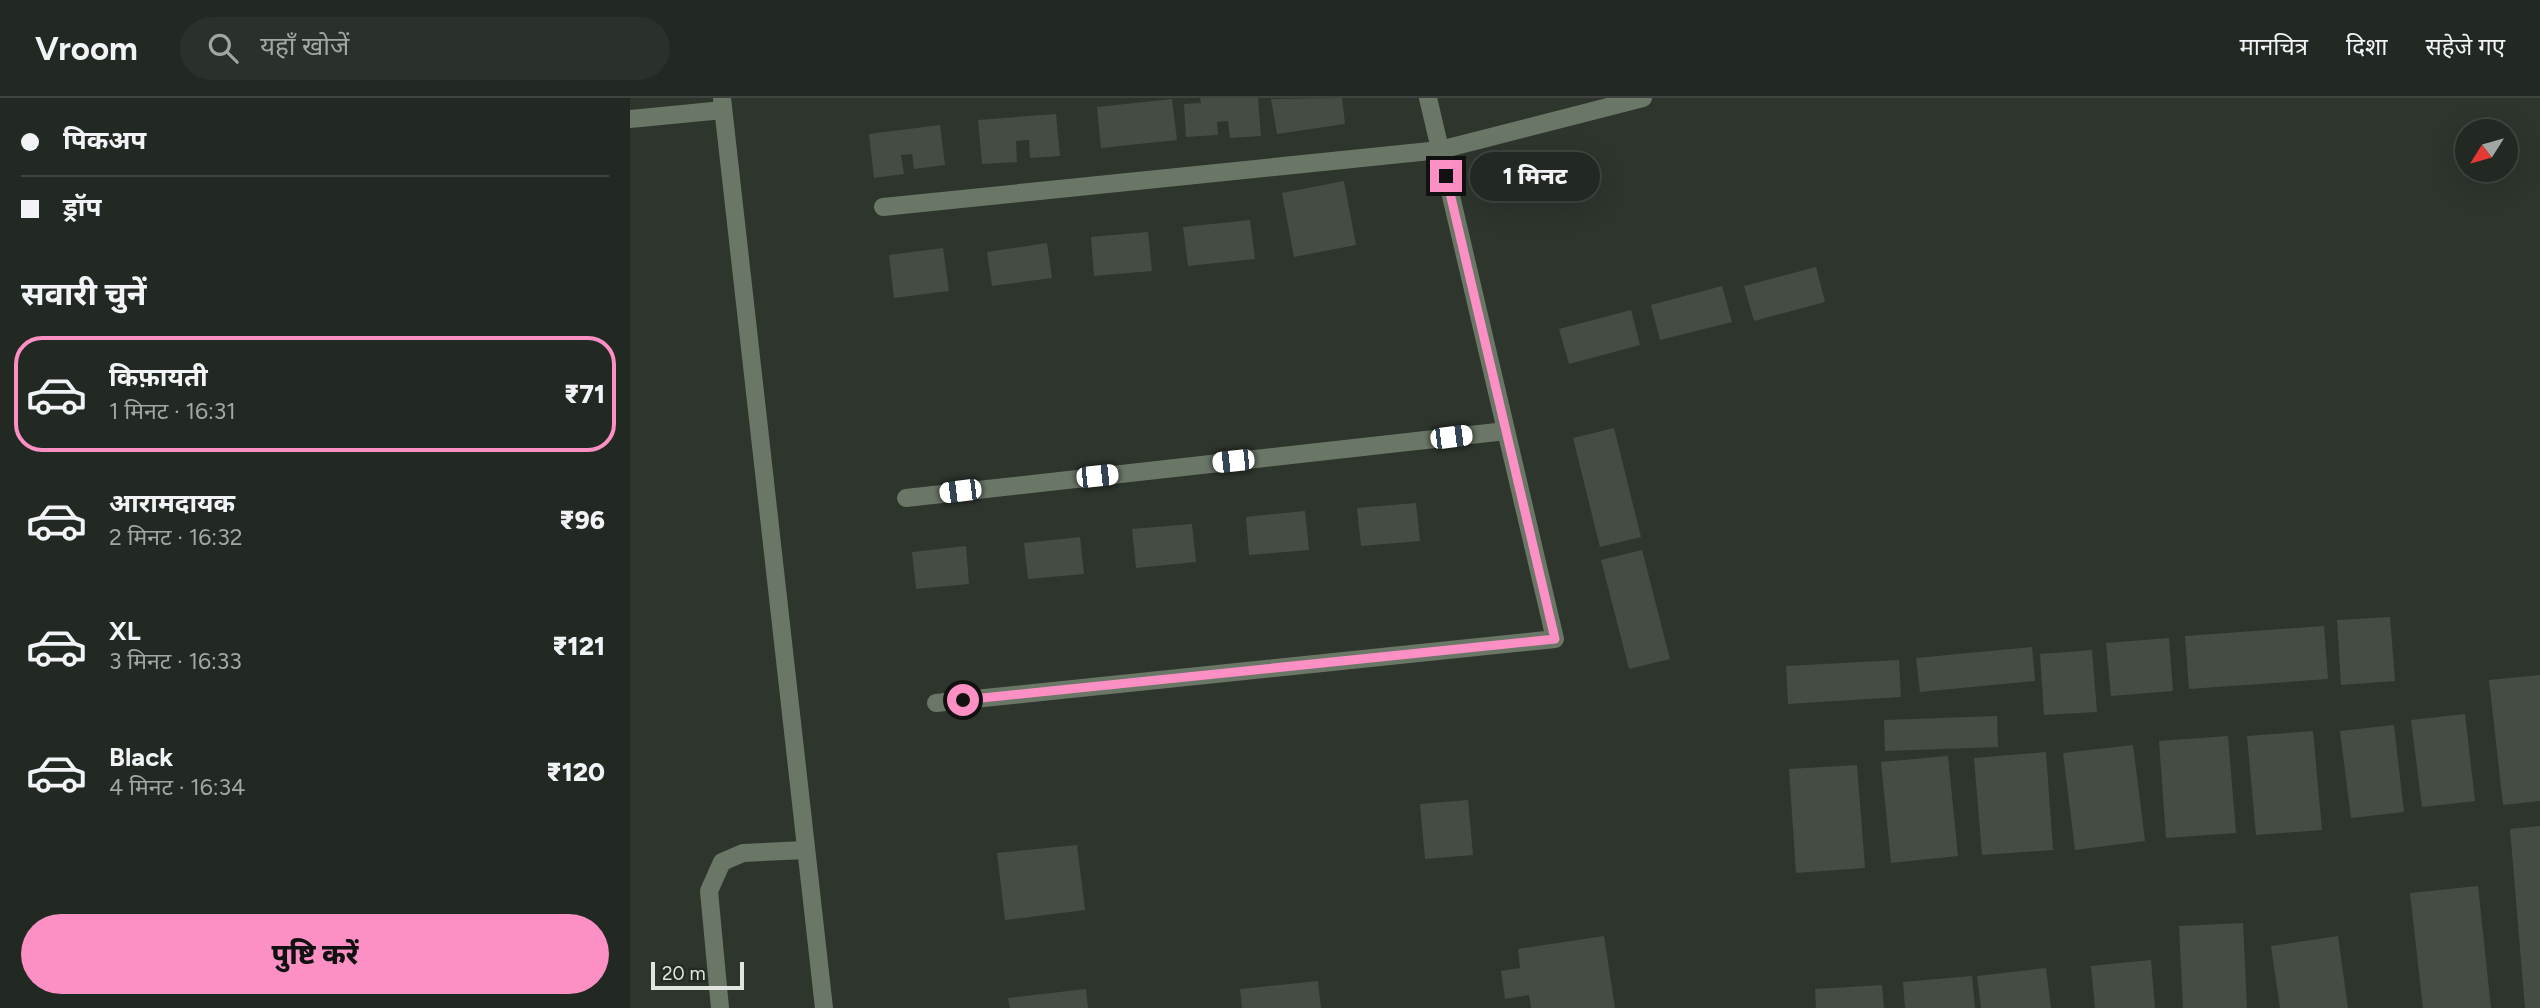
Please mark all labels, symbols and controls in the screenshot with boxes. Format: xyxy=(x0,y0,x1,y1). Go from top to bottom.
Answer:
search box xyxy=(180,17,670,80)
text: Vroom xyxy=(35,29,138,68)
icon: search xyxy=(204,29,242,67)
text: यहाँ खोजें xyxy=(260,30,349,62)
text: मानचित्र xyxy=(2239,32,2308,61)
text: दिशा xyxy=(2346,32,2388,61)
text: सहेजे गए xyxy=(2426,32,2505,61)
north arrow xyxy=(2455,119,2518,182)
map controls xyxy=(2455,119,2518,182)
text: पिकअप xyxy=(63,124,146,156)
callout: 1 मिनट xyxy=(1470,152,1600,200)
route end xyxy=(1430,160,1462,192)
text: 1 मिनट xyxy=(1503,162,1567,190)
text: ड्रॉप xyxy=(63,191,101,223)
text: सवारी चुनें xyxy=(21,275,146,313)
text: किफ़ायती xyxy=(109,361,208,393)
icon: car xyxy=(25,363,88,426)
text: ₹71 xyxy=(564,378,605,410)
text: 1 मिनट · 16:31 xyxy=(109,397,236,425)
car xyxy=(1429,424,1474,450)
car xyxy=(1212,448,1255,474)
car xyxy=(1076,463,1119,489)
car xyxy=(938,478,983,504)
text: आरामदायक xyxy=(109,487,235,519)
icon: car xyxy=(25,489,88,552)
text: ₹96 xyxy=(559,504,605,536)
text: 2 मिनट · 16:32 xyxy=(109,523,243,551)
icon: car xyxy=(25,615,88,678)
text: XL xyxy=(109,615,141,647)
text: ₹121 xyxy=(552,630,605,662)
text: 3 मिनट · 16:33 xyxy=(109,647,242,675)
route start xyxy=(947,684,979,716)
icon: car xyxy=(25,741,88,804)
text: Black xyxy=(109,741,173,773)
text: ₹120 xyxy=(546,756,605,788)
text: 4 मिनट · 16:34 xyxy=(109,773,245,801)
button: पुष्टि करें xyxy=(21,914,609,994)
scale bar xyxy=(651,959,744,991)
text: 20 m xyxy=(662,962,706,985)

